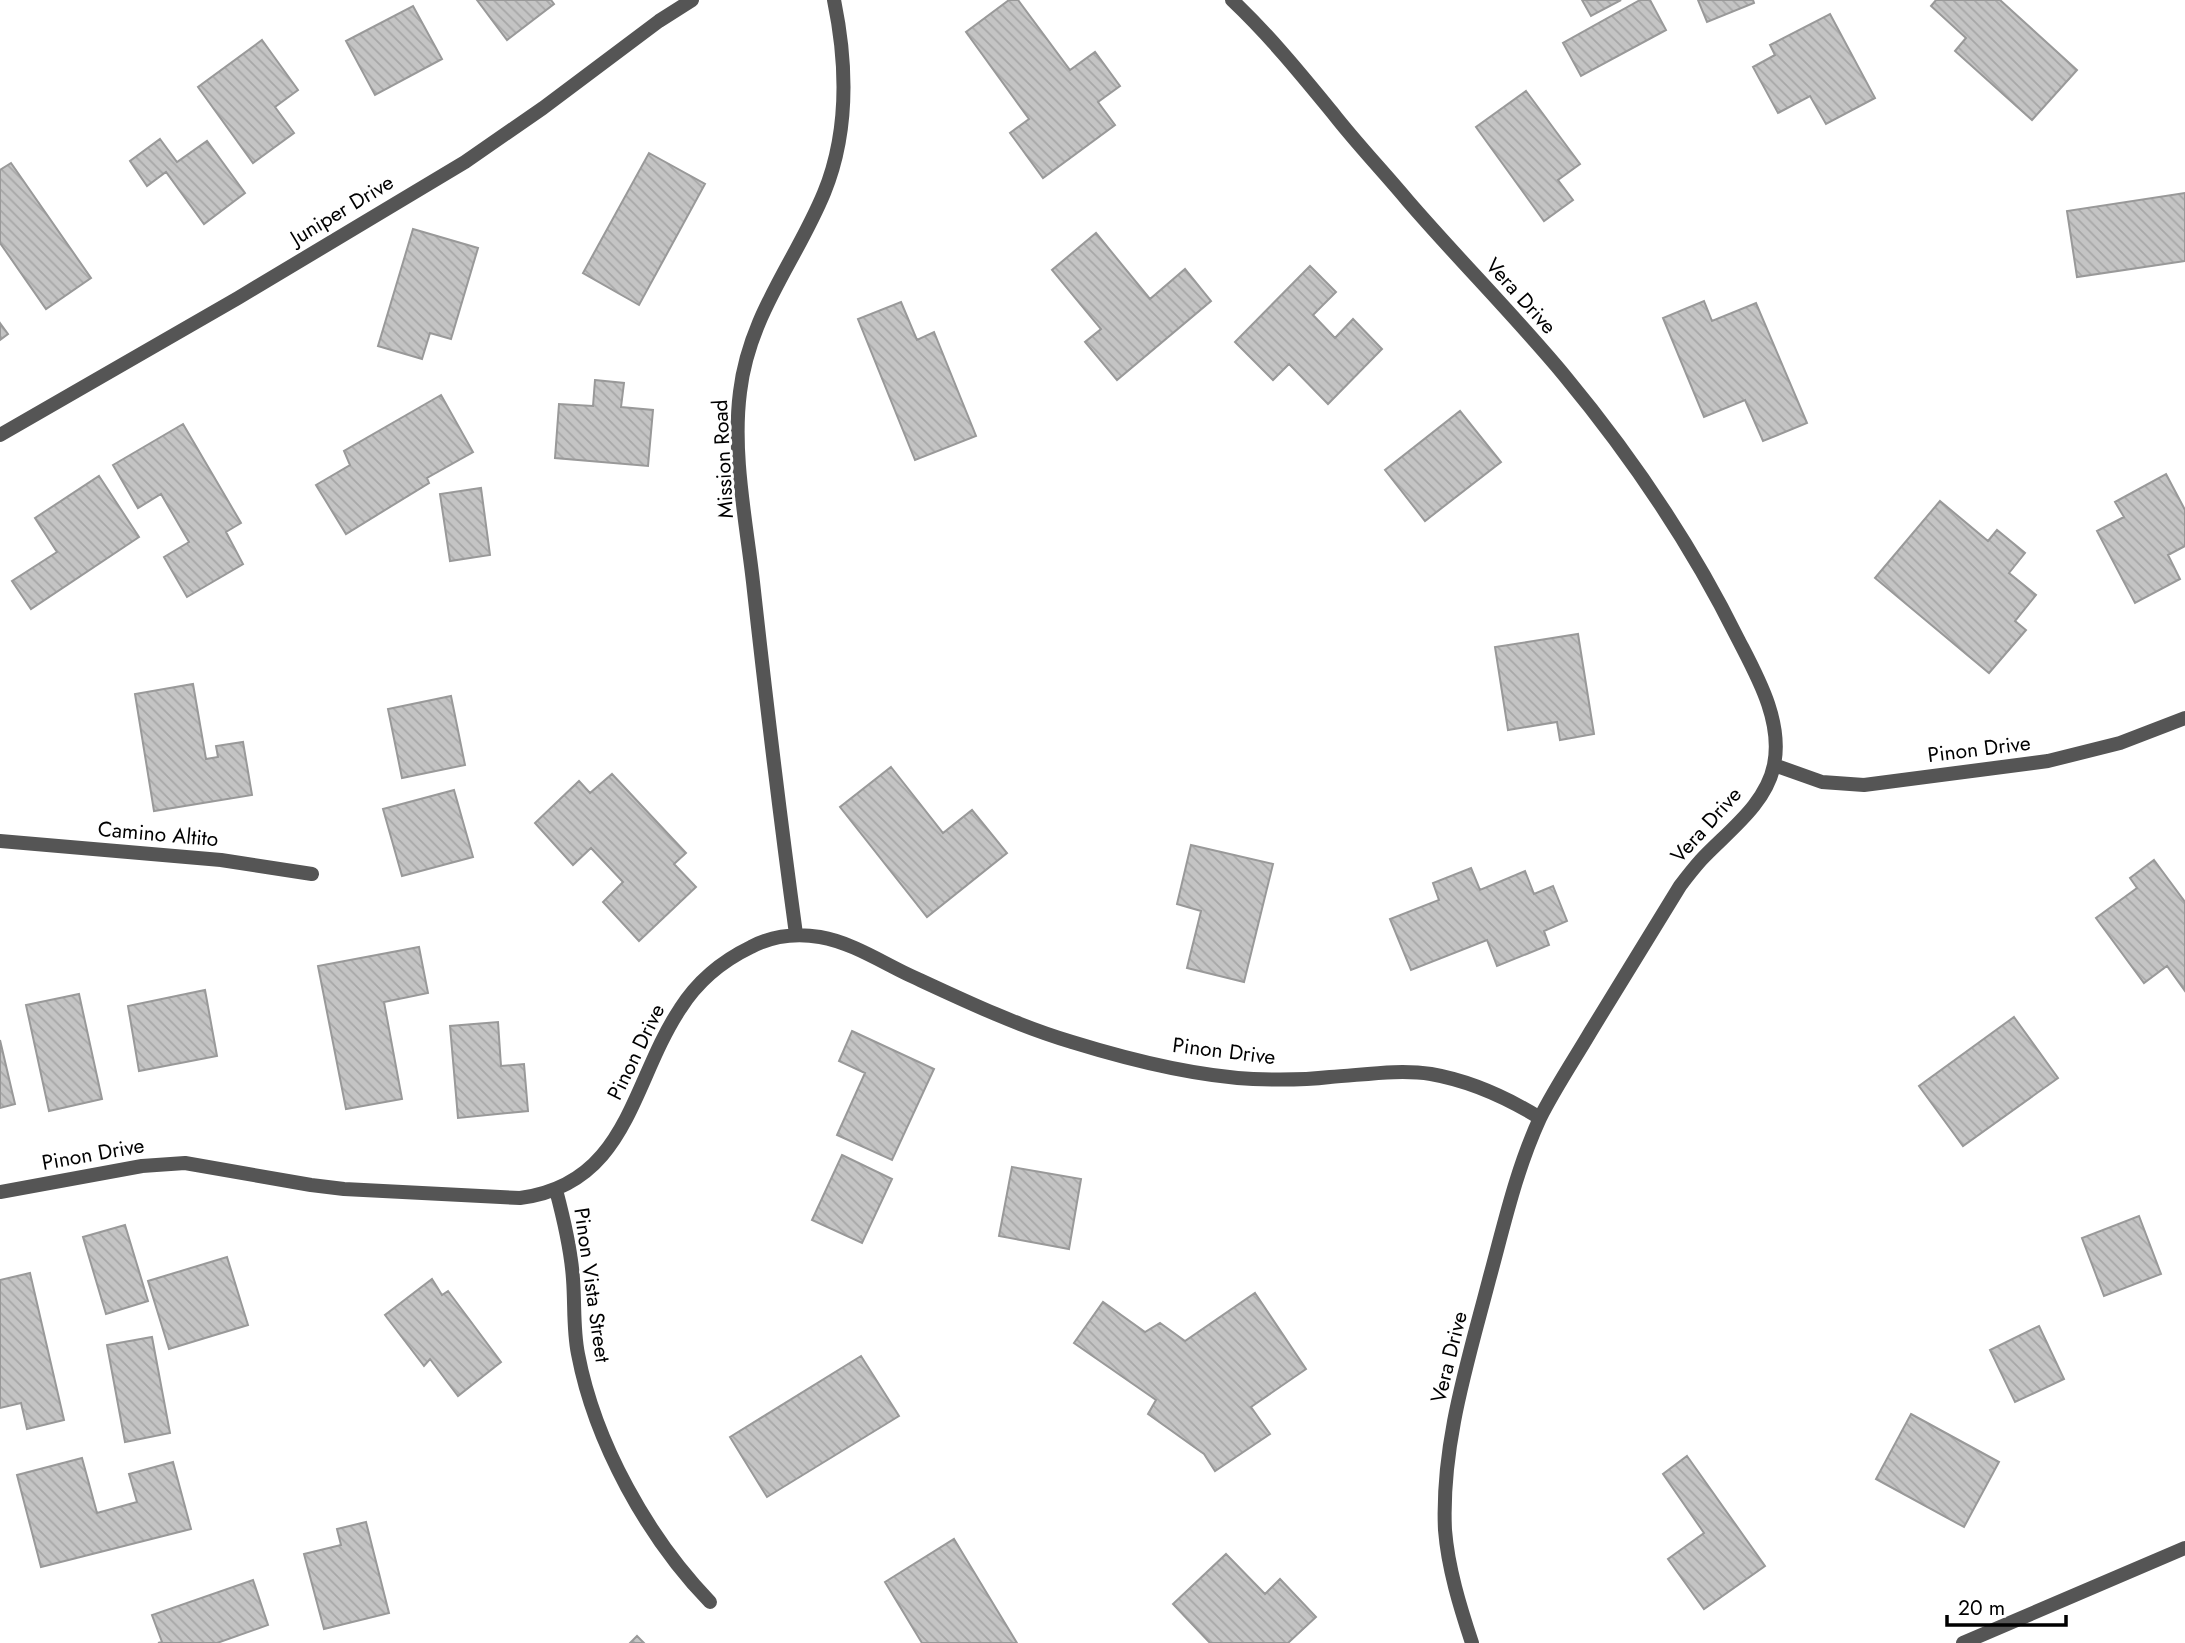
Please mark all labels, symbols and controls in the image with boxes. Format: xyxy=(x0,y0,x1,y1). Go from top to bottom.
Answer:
street label: Juniper Drive xyxy=(282,167,399,254)
street label: Vera Drive xyxy=(1479,251,1563,341)
street label: Mission Road xyxy=(705,399,741,519)
street label: Pinon Drive xyxy=(1926,728,2032,770)
street label: Vera Drive xyxy=(1664,780,1748,870)
street label: Camino Altito xyxy=(97,814,219,854)
street label: Pinon Drive xyxy=(600,999,672,1105)
street label: Pinon Drive xyxy=(1171,1030,1277,1072)
street label: Pinon Drive xyxy=(39,1130,147,1178)
street label: Pinon Vista Street xyxy=(566,1206,618,1364)
street label: Vera Drive xyxy=(1423,1308,1475,1406)
scale bar xyxy=(1947,1584,2066,1628)
text: 20 m xyxy=(1958,1593,2005,1623)

